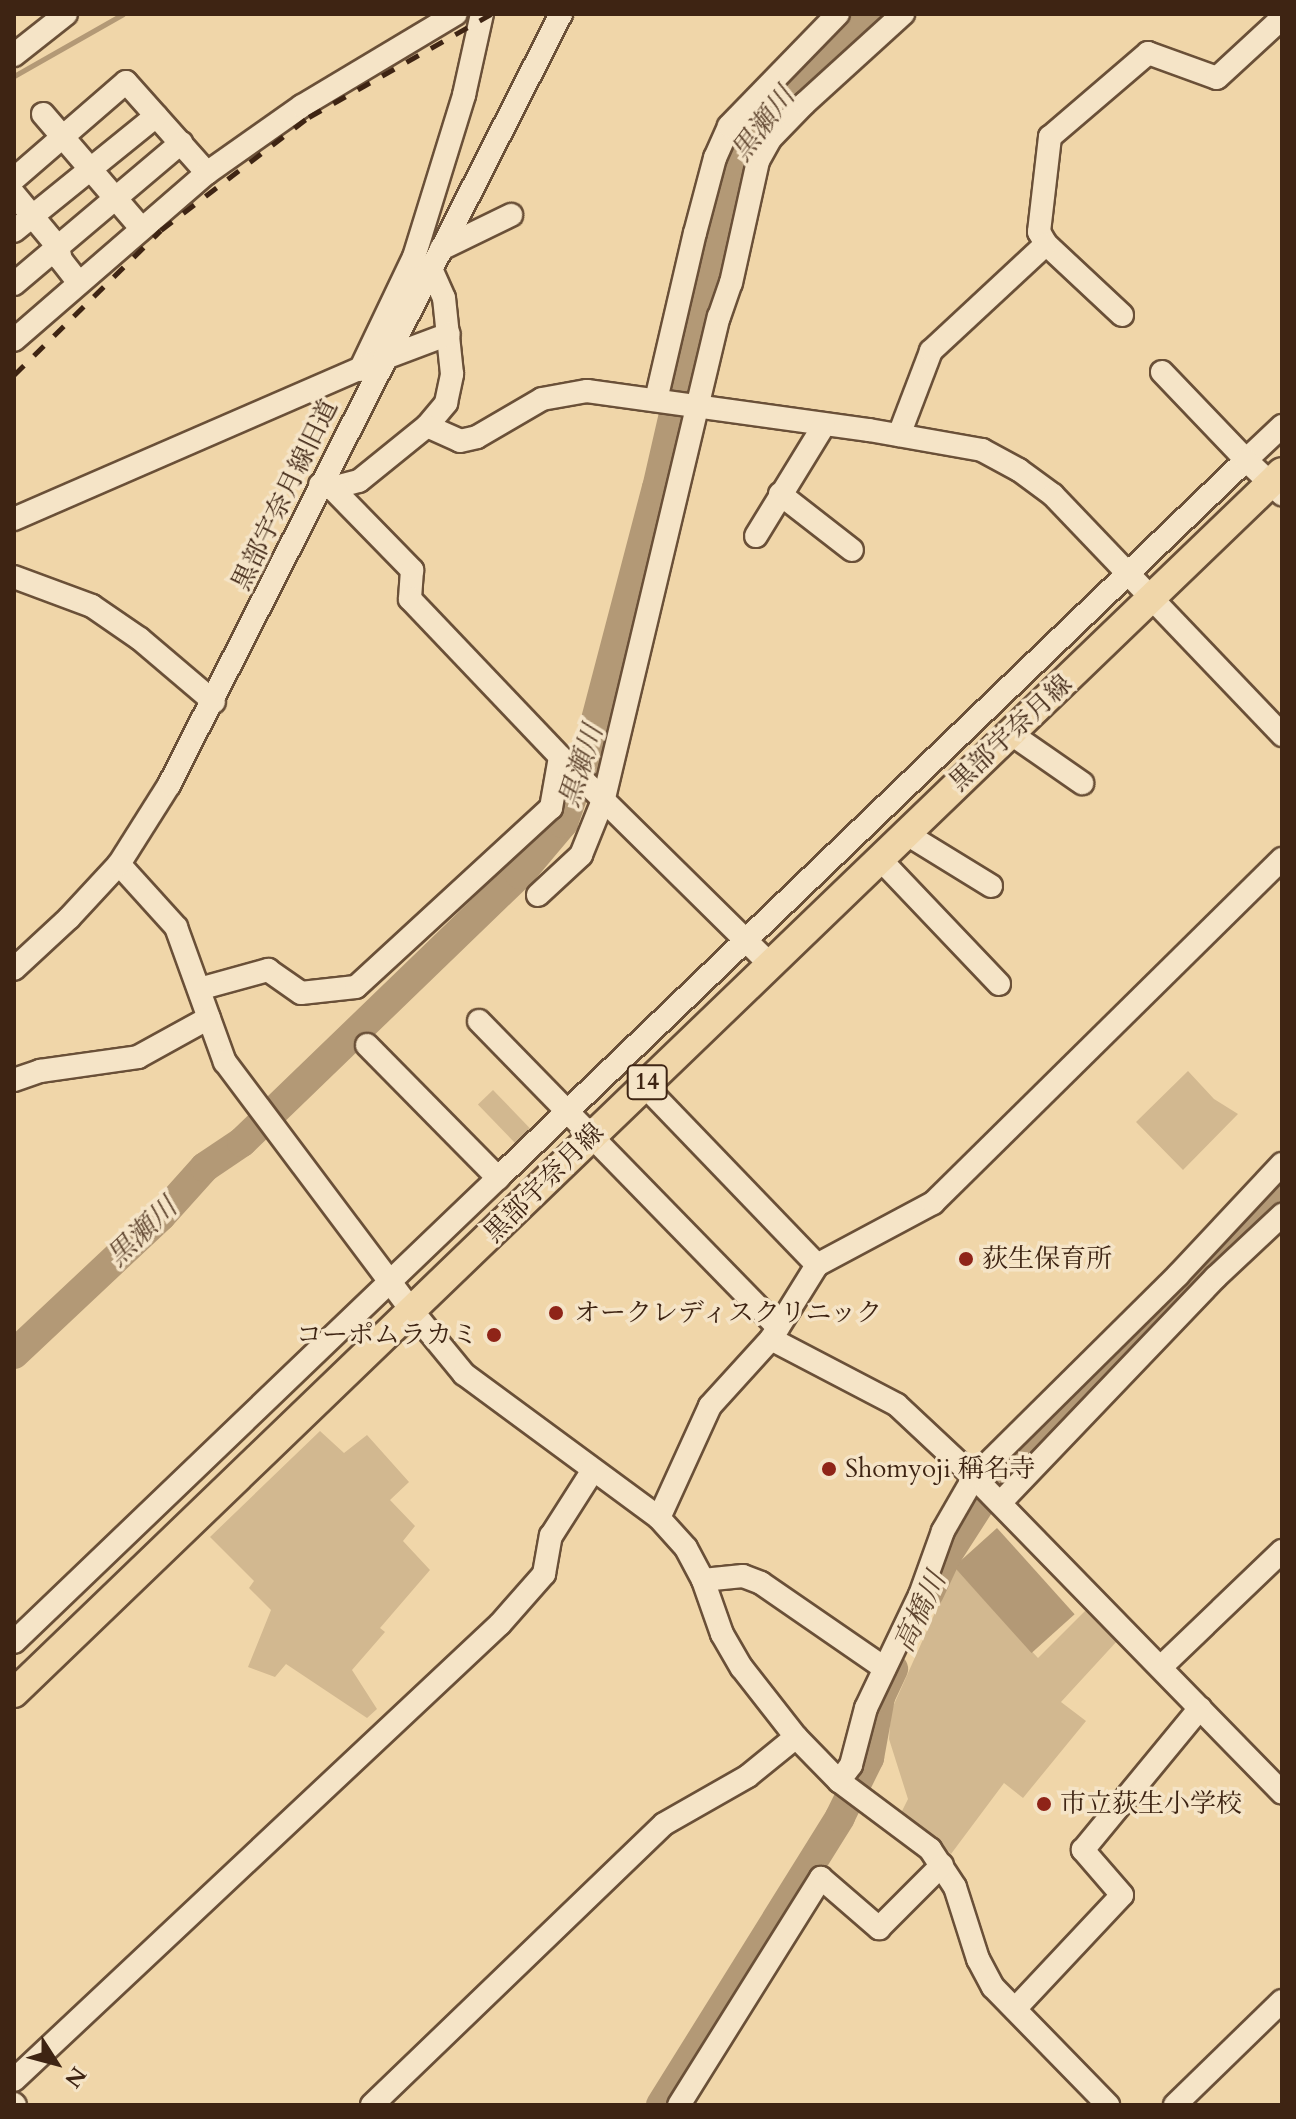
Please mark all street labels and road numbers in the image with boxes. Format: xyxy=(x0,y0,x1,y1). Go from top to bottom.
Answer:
street label: 黒部宇奈月線旧道 xyxy=(225,395,345,595)
street label: 黒部宇奈月線 xyxy=(943,668,1079,798)
road number: 14 xyxy=(625,1062,669,1102)
street label: 黒部宇奈月線 xyxy=(478,1117,610,1249)

